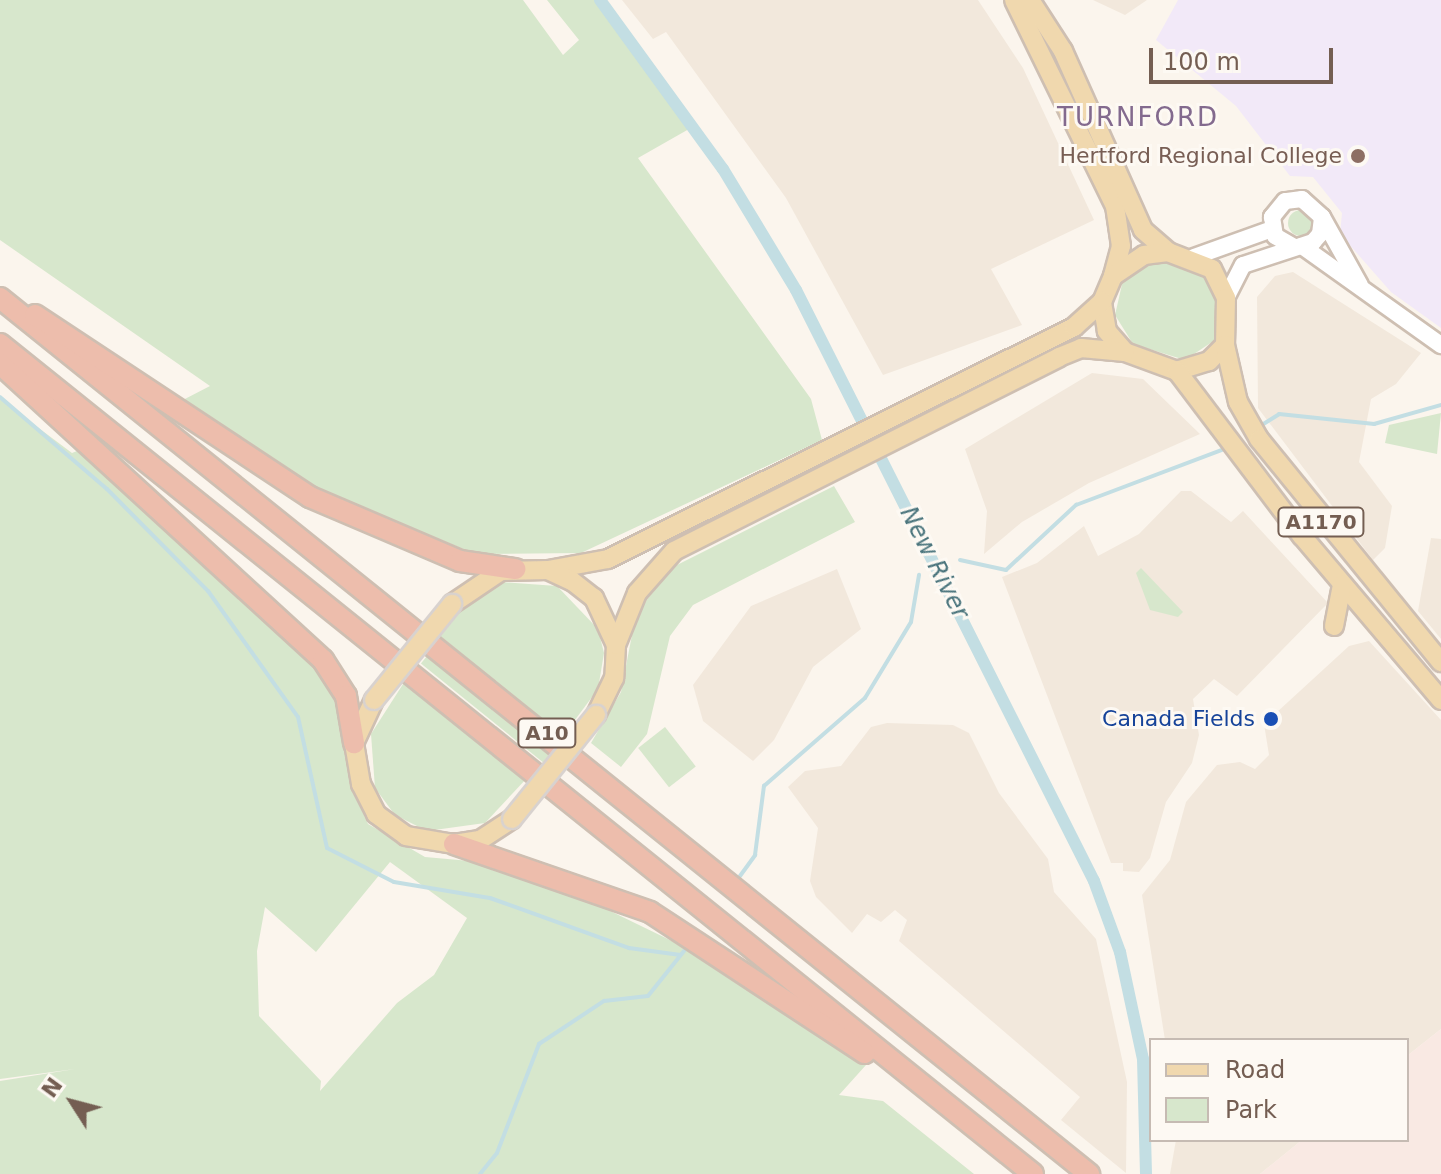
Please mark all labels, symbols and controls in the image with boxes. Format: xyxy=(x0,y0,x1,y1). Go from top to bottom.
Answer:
scale bar xyxy=(1153,32,1337,82)
text: 100 m xyxy=(1163,48,1240,76)
district label: TURNFORD xyxy=(1057,102,1219,134)
place label: Hertford Regional College xyxy=(1059,143,1342,169)
marker: Hertford Regional College xyxy=(1349,147,1367,165)
water label: New River xyxy=(893,502,975,624)
road number: A1170 xyxy=(1277,506,1365,538)
place label: Canada Fields xyxy=(1102,706,1255,732)
marker: Canada Fields xyxy=(1262,710,1280,728)
road number: A10 xyxy=(517,717,577,749)
legend xyxy=(1149,1038,1409,1142)
text: Road xyxy=(1225,1056,1285,1084)
north arrow xyxy=(32,1062,112,1142)
text: N xyxy=(37,1073,68,1102)
text: Park xyxy=(1225,1096,1277,1124)

